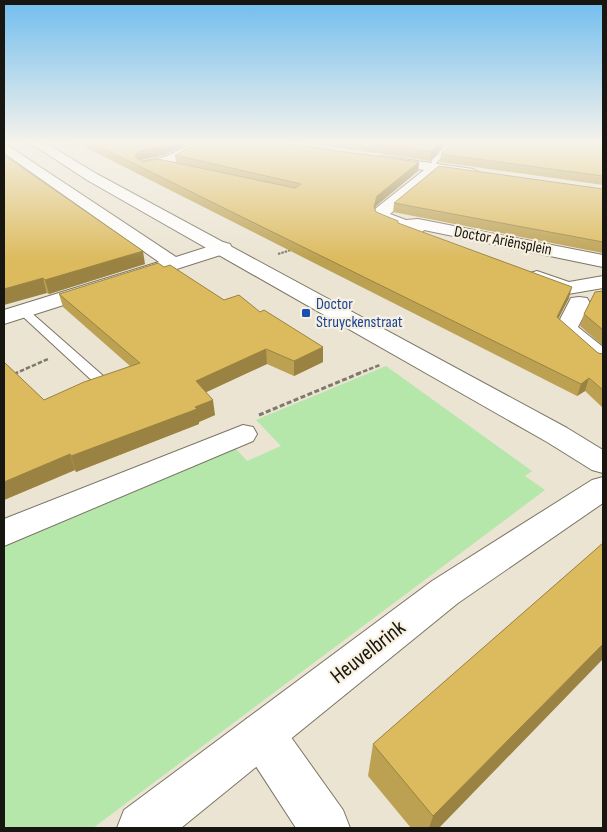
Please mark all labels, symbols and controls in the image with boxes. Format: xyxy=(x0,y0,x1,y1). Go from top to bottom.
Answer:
street label: Doctor Ariënsplein xyxy=(453,222,553,260)
place label: Doctor Struyckenstraat xyxy=(316,295,403,332)
marker: Doctor Struyckenstraat xyxy=(300,307,312,319)
street label: Heuvelbrink xyxy=(325,614,411,690)

